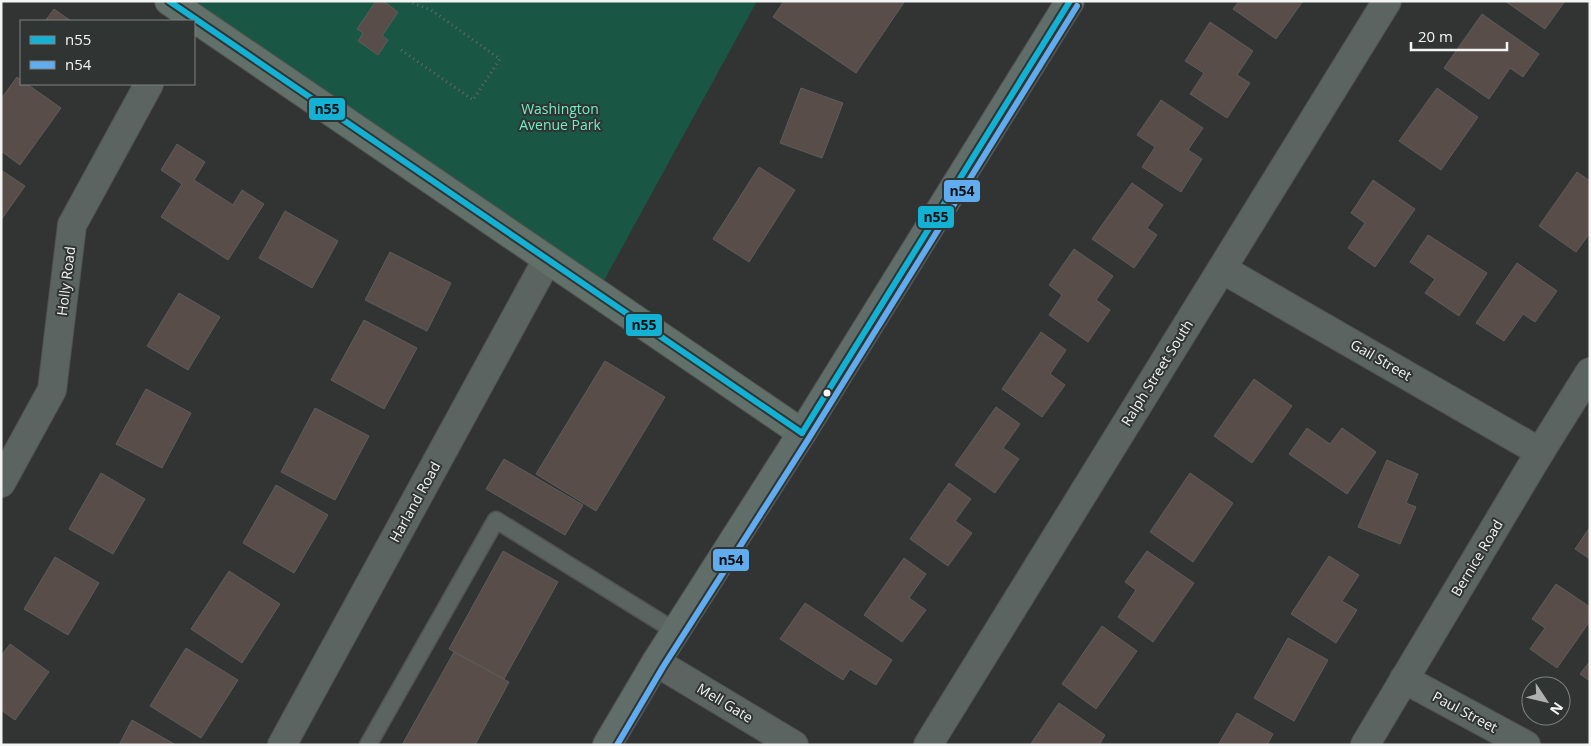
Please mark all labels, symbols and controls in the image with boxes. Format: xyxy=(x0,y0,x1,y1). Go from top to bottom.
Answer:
legend xyxy=(20,20,195,85)
scale bar xyxy=(1411,20,1507,52)
text: 20 m xyxy=(1418,26,1453,46)
text: n55 xyxy=(65,29,91,49)
text: n54 xyxy=(65,54,92,74)
line badge: n55 xyxy=(308,97,346,121)
text: n55 xyxy=(314,99,340,118)
park label: Washington Avenue Park xyxy=(519,99,601,134)
line badge: n54 xyxy=(943,179,981,203)
text: n54 xyxy=(949,181,975,200)
line badge: n55 xyxy=(917,205,955,229)
text: n55 xyxy=(923,207,949,226)
street label: Holly Road xyxy=(52,245,79,317)
line badge: n55 xyxy=(625,313,663,337)
text: n55 xyxy=(631,315,657,334)
street label: Ralph Street South xyxy=(1116,316,1197,429)
street label: Gail Street xyxy=(1347,334,1415,385)
unlabelled marker xyxy=(822,388,832,398)
street label: Harland Road xyxy=(385,458,445,545)
street label: Bernice Road xyxy=(1446,516,1507,600)
line badge: n54 xyxy=(712,548,750,572)
text: n54 xyxy=(718,550,744,569)
north arrow xyxy=(1521,676,1571,726)
street label: Mell Gate xyxy=(694,678,757,727)
street label: Paul Street xyxy=(1429,686,1501,737)
text: N xyxy=(1546,699,1568,719)

